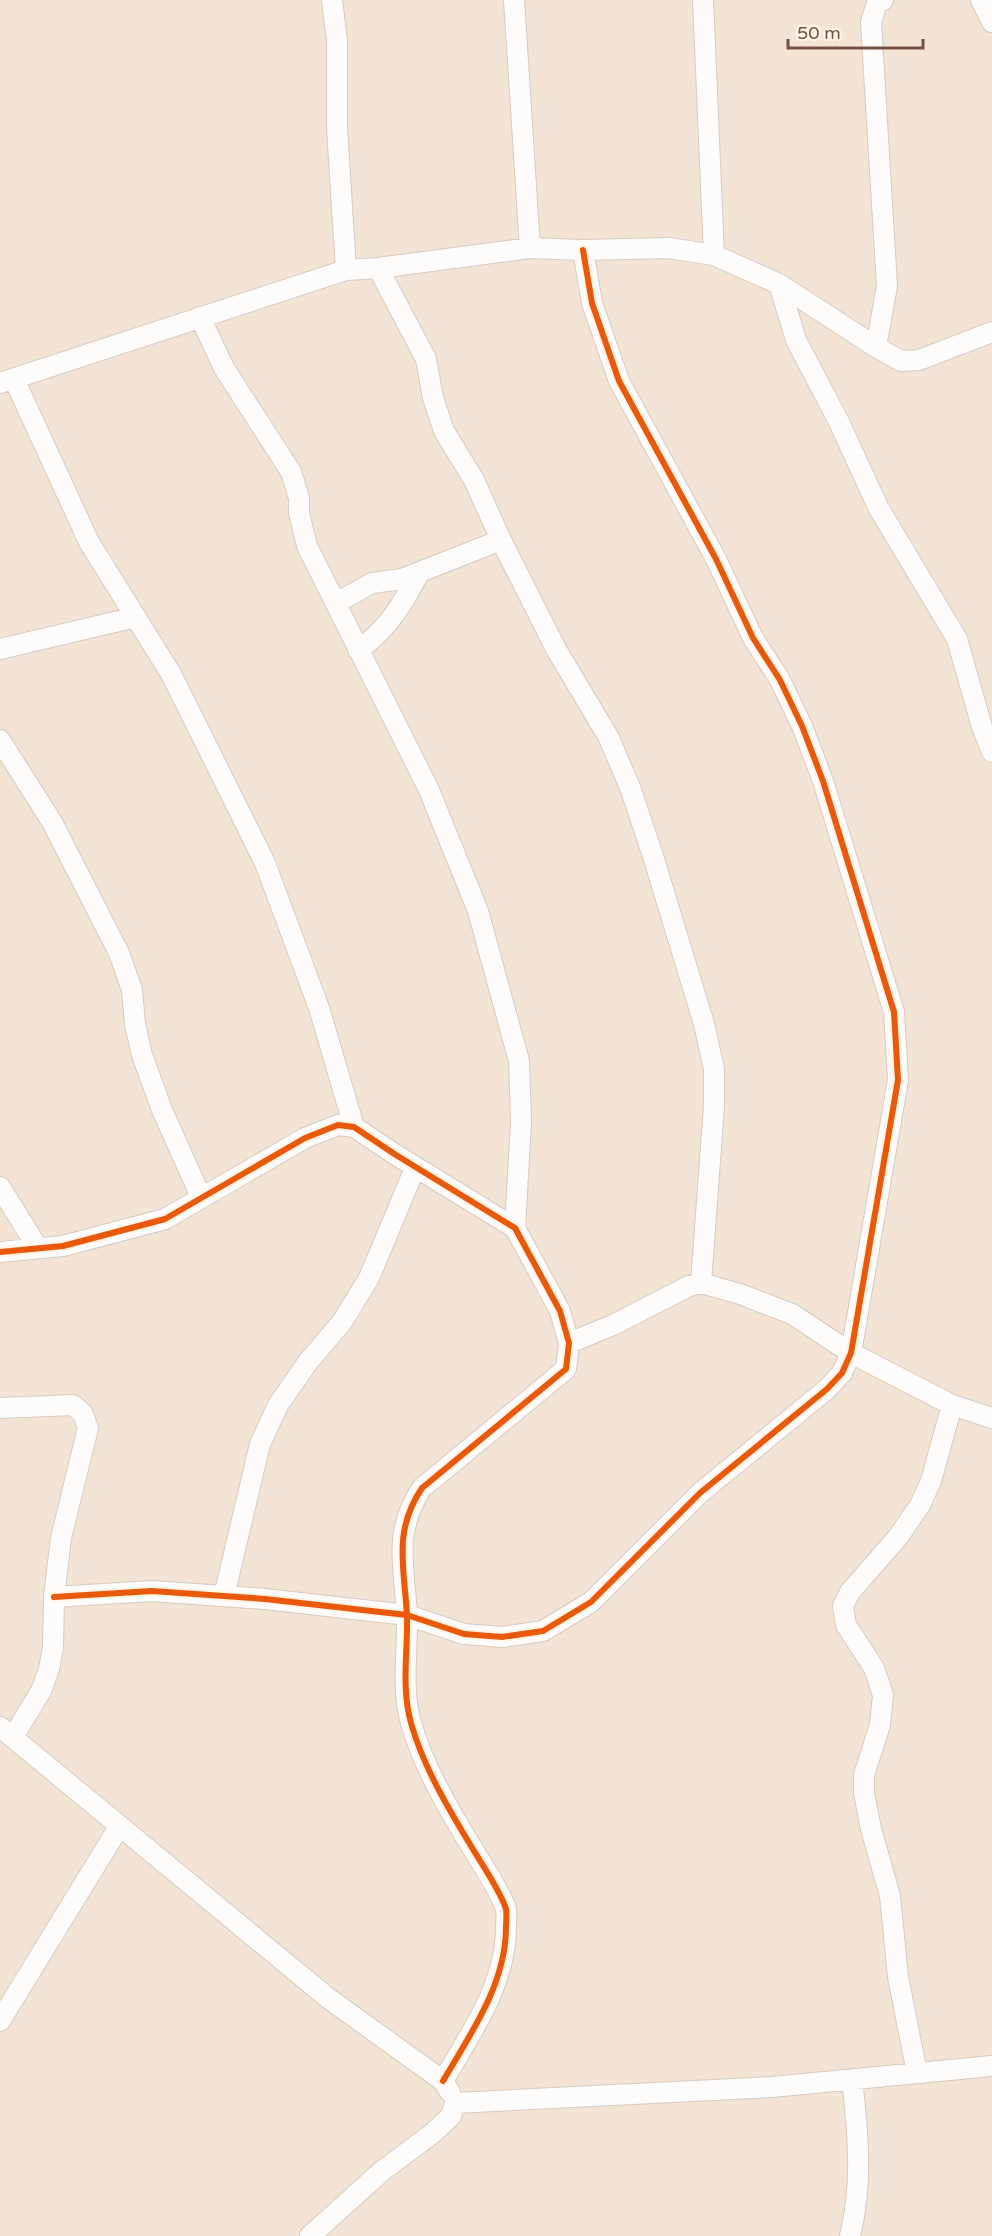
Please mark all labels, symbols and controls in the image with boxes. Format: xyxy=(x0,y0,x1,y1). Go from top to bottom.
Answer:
scale bar xyxy=(788,12,923,50)
text: 50 m xyxy=(797,22,841,44)

